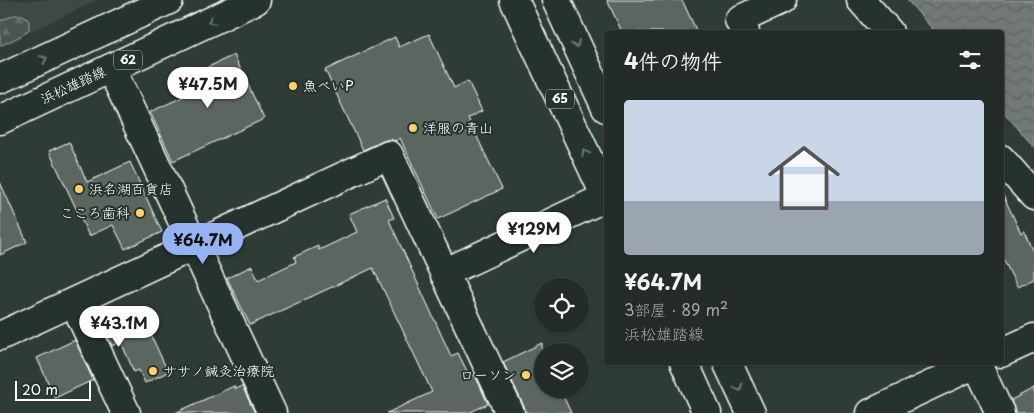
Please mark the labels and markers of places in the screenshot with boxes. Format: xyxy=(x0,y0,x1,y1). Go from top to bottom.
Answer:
pin: ¥47.5M xyxy=(167,66,249,109)
place label: 魚べいP xyxy=(303,75,354,96)
marker: 魚べいP xyxy=(287,80,299,92)
place label: 洋服の青山 xyxy=(423,117,493,138)
marker: 洋服の青山 xyxy=(407,122,419,134)
place label: 浜名湖百貨店 xyxy=(89,178,173,199)
marker: 浜名湖百貨店 xyxy=(73,183,85,195)
place label: こころ歯科 xyxy=(60,202,130,223)
marker: こころ歯科 xyxy=(134,207,146,219)
pin: ¥129M xyxy=(499,212,569,254)
pin: ¥64.7M xyxy=(162,222,244,265)
pin: ¥43.1M xyxy=(78,306,160,348)
place label: ササノ鍼灸治療院 xyxy=(163,360,274,381)
place label: ローソン xyxy=(460,364,516,385)
marker: ササノ鍼灸治療院 xyxy=(147,365,159,377)
marker: ローソン xyxy=(520,369,532,381)

